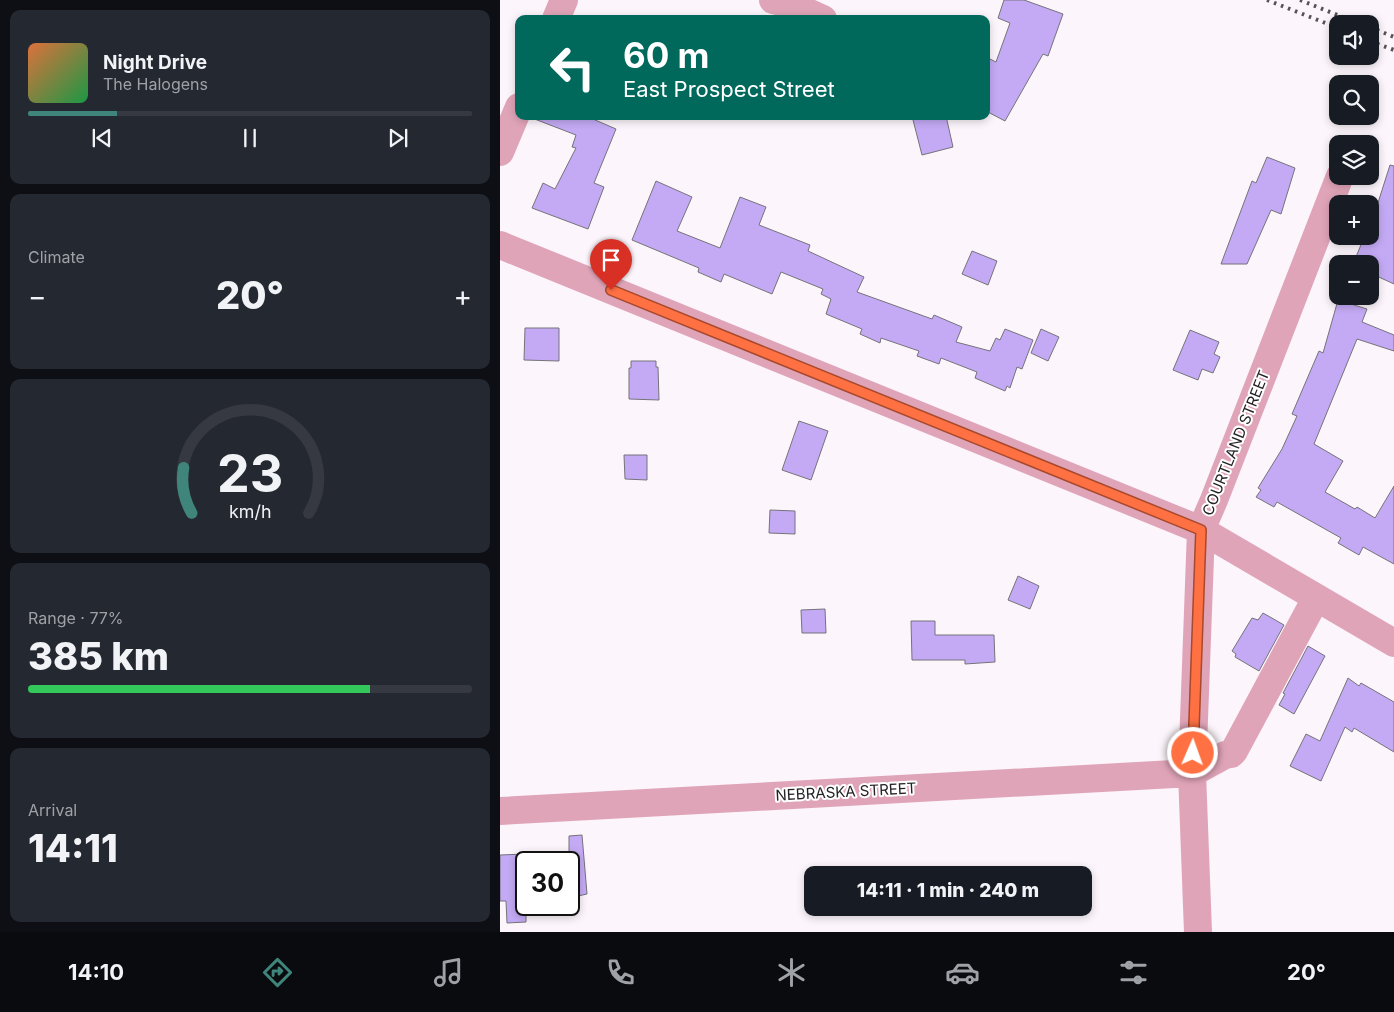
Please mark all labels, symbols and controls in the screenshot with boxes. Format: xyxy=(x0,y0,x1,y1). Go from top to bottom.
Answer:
map controls xyxy=(1329,15,1379,305)
button: sound xyxy=(1329,15,1379,65)
text: 60 m xyxy=(623,34,710,76)
icon: left xyxy=(540,35,605,100)
text: Night Drive xyxy=(103,51,207,74)
text: The Halogens xyxy=(103,74,208,94)
button: search xyxy=(1329,75,1379,125)
text: East Prospect Street xyxy=(623,76,835,102)
icon: previous xyxy=(88,124,116,152)
icon: pause xyxy=(236,124,264,152)
icon: next xyxy=(384,124,412,152)
button: layers xyxy=(1329,135,1379,185)
button: + xyxy=(1329,195,1379,245)
pin xyxy=(590,239,632,290)
icon: arrive xyxy=(597,246,625,274)
text: Climate xyxy=(28,247,85,267)
button: − xyxy=(1329,255,1379,305)
text: 20° xyxy=(216,272,284,318)
text: − xyxy=(28,279,47,313)
text: + xyxy=(453,279,472,313)
street label: COURTLAND STREET xyxy=(1198,367,1273,518)
text: 23 xyxy=(217,442,283,505)
text: km/h xyxy=(229,501,271,522)
text: Range · 77% xyxy=(28,608,124,628)
text: 385 km xyxy=(28,633,169,679)
position arrow xyxy=(1166,726,1218,778)
street label: NEBRASKA STREET xyxy=(775,778,917,805)
text: Arrival xyxy=(28,800,77,820)
text: 14:11 xyxy=(28,825,118,871)
speed limit sign: 30 xyxy=(515,851,580,916)
text: 14:11 · 1 min · 240 m xyxy=(857,879,1039,902)
icon: directions xyxy=(260,955,295,990)
icon: music xyxy=(431,955,466,990)
icon: phone xyxy=(603,955,638,990)
icon: climate xyxy=(774,955,809,990)
icon: car xyxy=(945,955,980,990)
icon: filters xyxy=(1116,955,1151,990)
text: 14:10 xyxy=(68,959,124,985)
text: 20° xyxy=(1287,959,1326,985)

